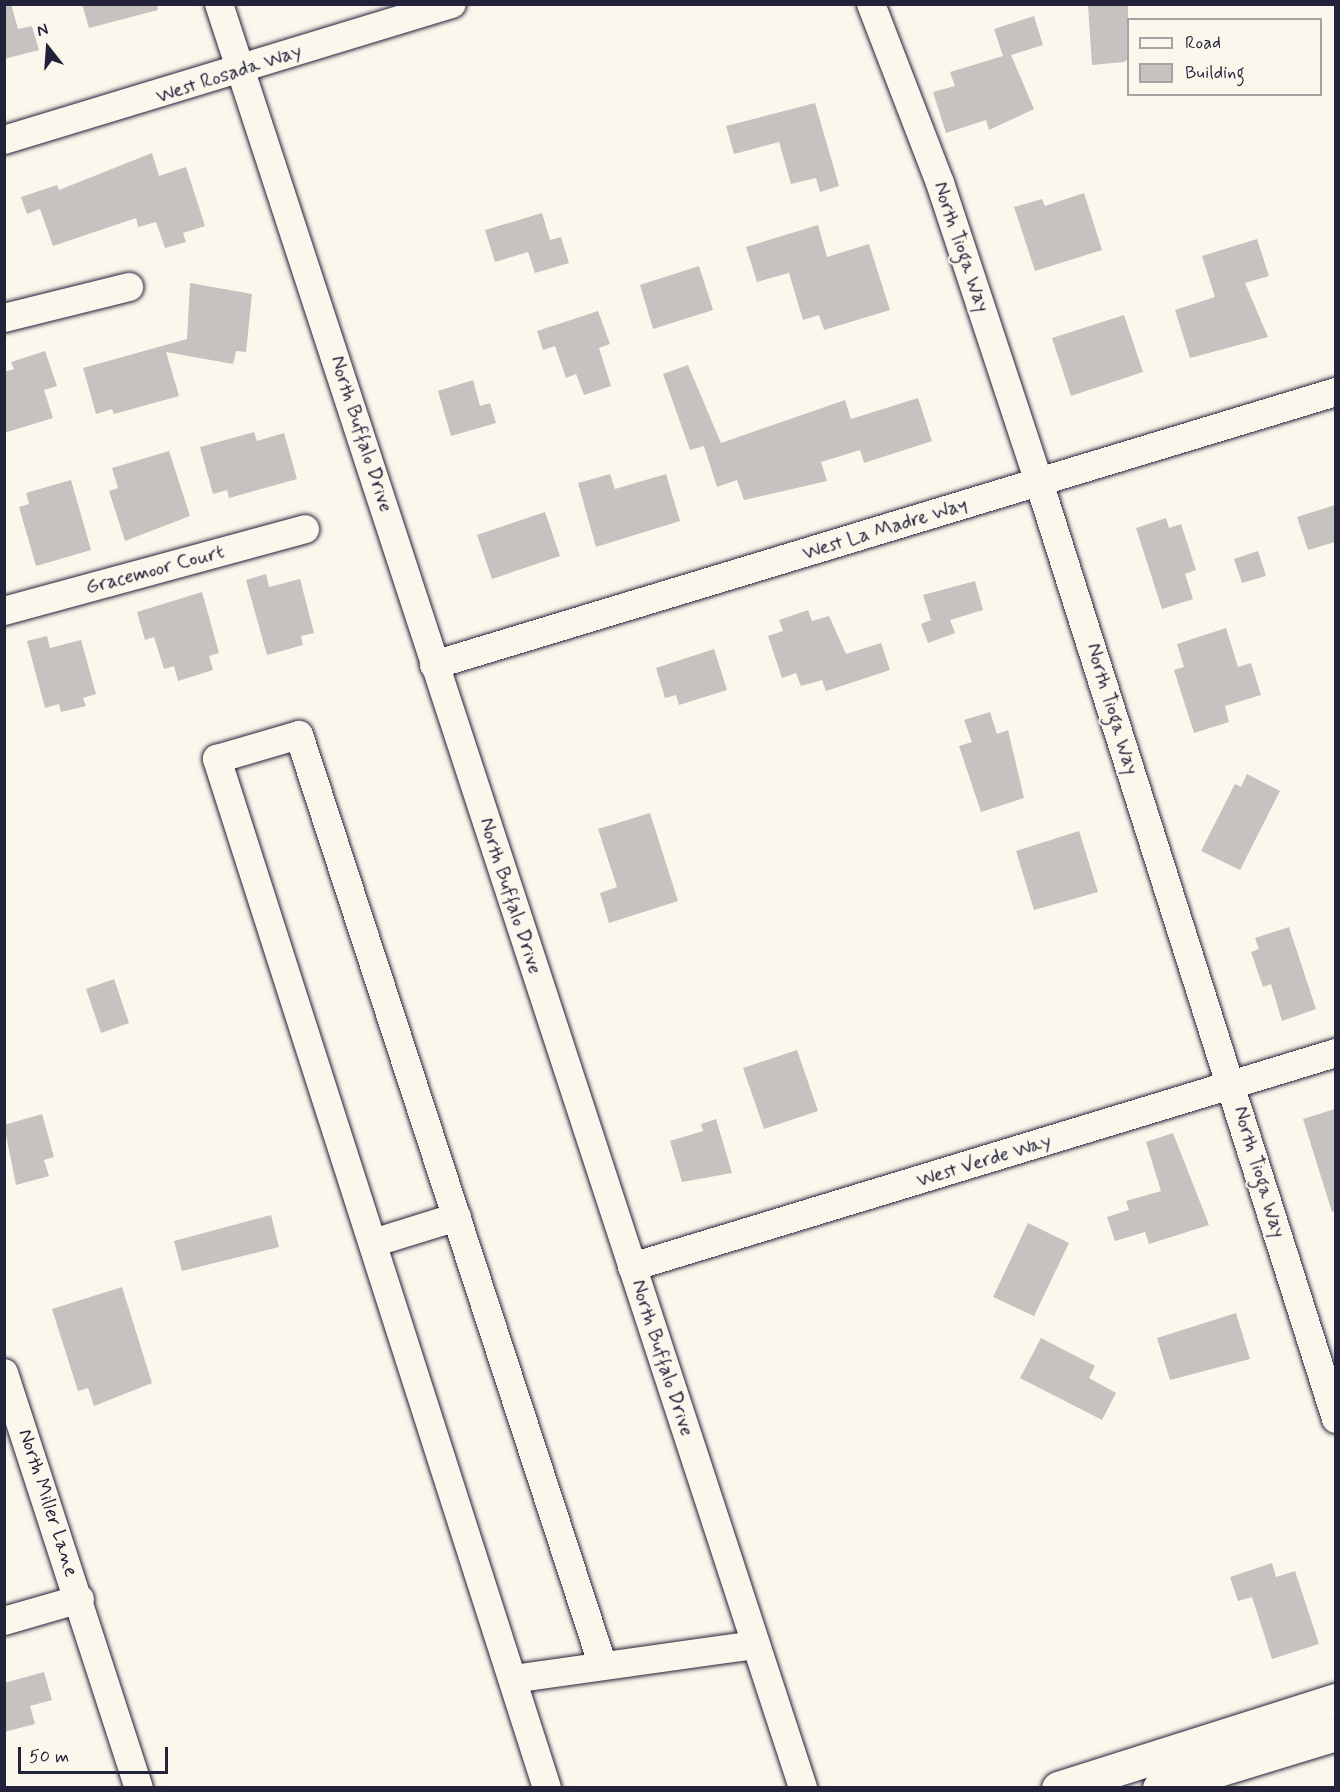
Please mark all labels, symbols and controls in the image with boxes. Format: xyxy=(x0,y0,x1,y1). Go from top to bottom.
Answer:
north arrow xyxy=(18,18,78,78)
legend xyxy=(1127,18,1322,96)
text: N xyxy=(34,19,51,42)
text: Road xyxy=(1185,31,1221,55)
street label: West Rosada Way xyxy=(153,39,305,109)
text: Building xyxy=(1185,61,1245,85)
street label: North Tioga Way xyxy=(927,177,995,317)
street label: North Buffalo Drive xyxy=(325,353,397,515)
street label: West La Madre Way xyxy=(798,492,972,566)
street label: Gracemoor Court xyxy=(83,540,227,600)
street label: North Tioga Way xyxy=(1080,639,1144,779)
street label: North Buffalo Drive xyxy=(474,815,546,977)
street label: North Tioga Way xyxy=(1227,1102,1291,1242)
street label: West Verde Way xyxy=(914,1129,1054,1193)
street label: North Buffalo Drive xyxy=(626,1277,698,1439)
street label: North Miller Lane xyxy=(14,1428,82,1578)
scale bar xyxy=(21,1735,171,1773)
text: 50 m xyxy=(29,1745,69,1769)

